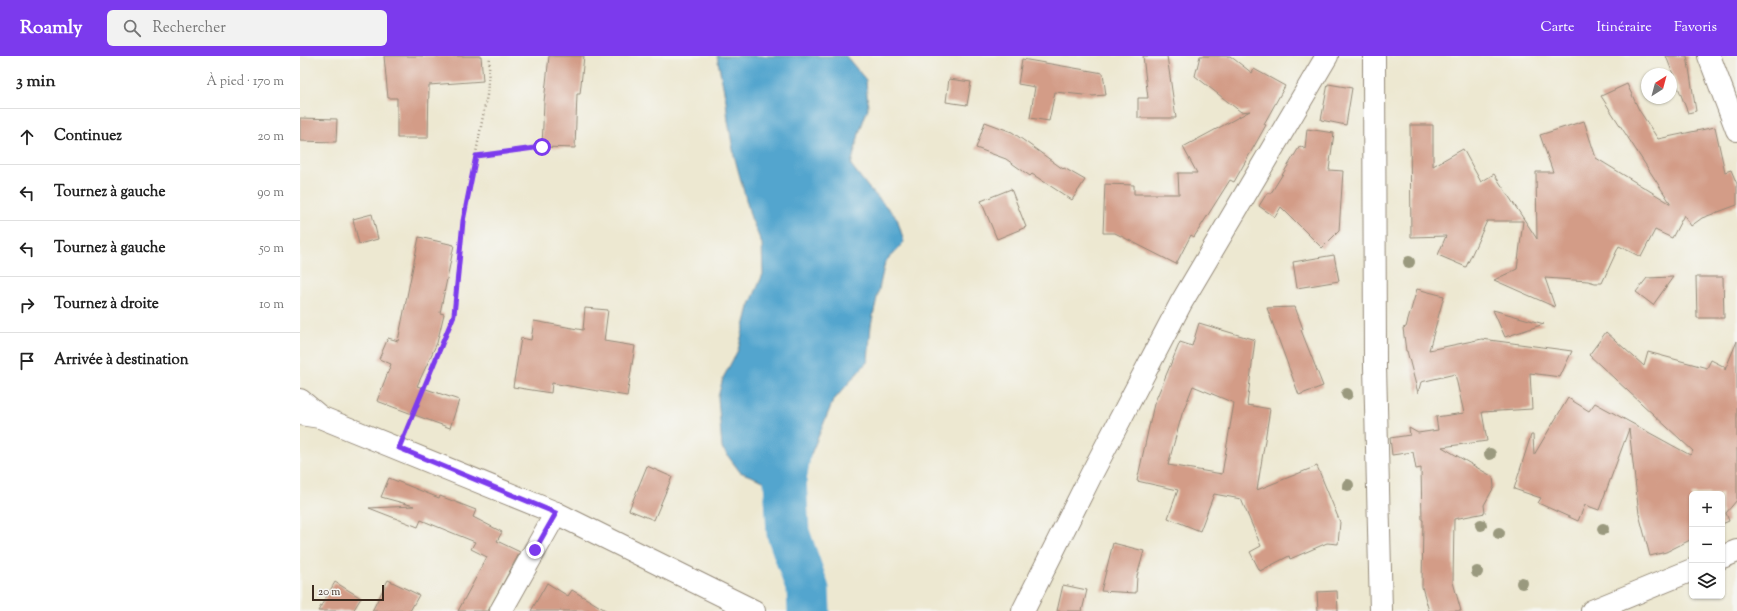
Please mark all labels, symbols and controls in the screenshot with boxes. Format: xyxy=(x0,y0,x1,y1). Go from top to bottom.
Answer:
search box xyxy=(107,10,387,46)
text: Roamly xyxy=(20,15,83,42)
icon: search xyxy=(121,17,143,39)
text: Rechercher xyxy=(153,18,226,39)
text: Carte xyxy=(1541,18,1574,38)
text: Itinéraire xyxy=(1596,18,1652,38)
text: Favoris xyxy=(1674,18,1717,38)
north arrow xyxy=(1641,68,1677,104)
text: 3 min xyxy=(16,70,55,94)
text: À pied · 170 m xyxy=(207,73,284,91)
icon: ahead xyxy=(16,126,38,148)
text: Continuez xyxy=(54,126,122,147)
text: 20 m xyxy=(258,128,284,146)
route start xyxy=(533,138,551,156)
icon: left xyxy=(16,182,38,204)
text: Tournez à gauche xyxy=(54,182,165,203)
text: 90 m xyxy=(257,184,284,202)
icon: left xyxy=(16,238,38,260)
text: Tournez à gauche xyxy=(54,238,165,259)
text: 50 m xyxy=(259,240,284,258)
icon: right xyxy=(16,294,38,316)
text: Tournez à droite xyxy=(54,294,159,315)
text: 10 m xyxy=(259,296,284,314)
icon: arrive xyxy=(16,350,38,372)
text: Arrivée à destination xyxy=(54,350,189,371)
map controls xyxy=(1689,491,1725,599)
button: + xyxy=(1689,491,1725,527)
button: − xyxy=(1689,527,1725,563)
route end xyxy=(526,541,544,559)
button: layers xyxy=(1689,563,1725,599)
scale bar xyxy=(312,583,384,602)
text: 20 m xyxy=(318,584,340,600)

